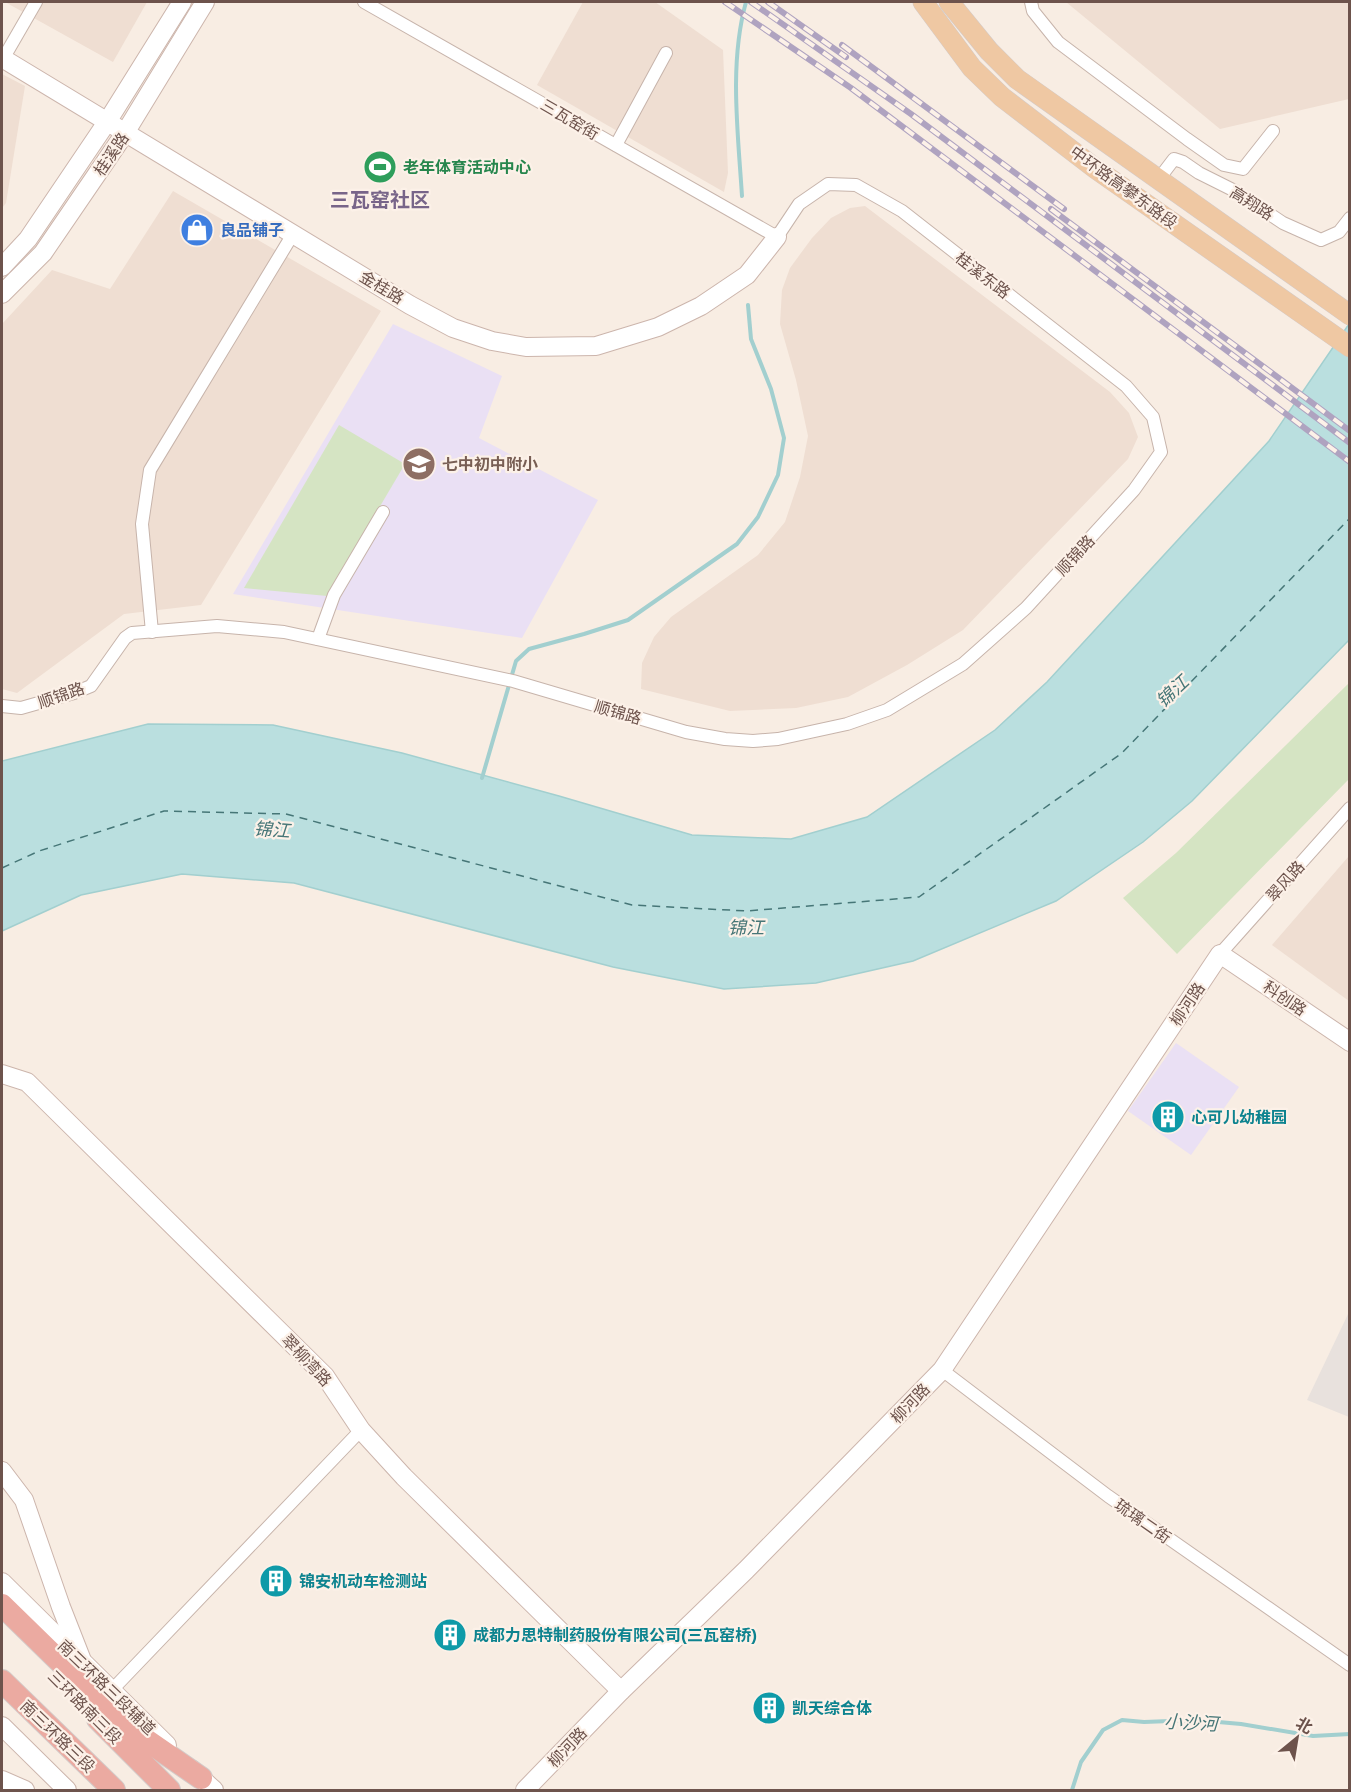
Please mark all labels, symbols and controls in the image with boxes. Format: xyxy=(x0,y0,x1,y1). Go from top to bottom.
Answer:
street label: 三瓦窑街 xyxy=(537,94,603,144)
street label: 桂溪路 xyxy=(89,129,133,179)
street label: 中环路高攀东路段 xyxy=(1066,141,1182,233)
sports icon: 老年体育活动中心 xyxy=(362,149,398,185)
place label: 老年体育活动中心 xyxy=(403,157,531,177)
street label: 高翔路 xyxy=(1226,182,1278,224)
district label: 三瓦窑社区 xyxy=(330,187,430,211)
shop icon: 良品铺子 xyxy=(179,212,215,248)
place label: 良品铺子 xyxy=(220,220,284,240)
street label: 桂溪东路 xyxy=(952,247,1014,303)
street label: 金桂路 xyxy=(356,266,408,308)
school or university icon: 七中初中附小 xyxy=(401,446,437,482)
place label: 七中初中附小 xyxy=(442,454,538,474)
street label: 顺锦路 xyxy=(1051,531,1099,579)
water label: 锦江 xyxy=(1151,669,1194,711)
street label: 顺锦路 xyxy=(35,678,87,712)
street label: 顺锦路 xyxy=(592,696,644,728)
water label: 锦江 xyxy=(253,817,293,841)
street label: 翠风路 xyxy=(1262,856,1308,906)
water label: 锦江 xyxy=(728,916,766,938)
street label: 科创路 xyxy=(1260,976,1310,1020)
street label: 柳河路 xyxy=(1165,979,1209,1029)
building icon: 心可儿幼稚园 xyxy=(1150,1099,1186,1135)
place label: 心可儿幼稚园 xyxy=(1191,1107,1287,1127)
street label: 翠柳湾路 xyxy=(278,1330,336,1390)
street label: 柳河路 xyxy=(886,1379,934,1427)
street label: 琉璃二街 xyxy=(1111,1494,1175,1548)
building icon: 锦安机动车检测站 xyxy=(258,1563,294,1599)
place label: 锦安机动车检测站 xyxy=(299,1571,427,1591)
building icon: 成都力思特制药股份有限公司(三瓦窑桥) xyxy=(432,1617,468,1653)
place label: 成都力思特制药股份有限公司(三瓦窑桥) xyxy=(473,1625,757,1645)
street label: 南三环路三段辅道 xyxy=(54,1636,160,1738)
street label: 三环路南三段 xyxy=(44,1666,126,1748)
building icon: 凯天综合体 xyxy=(751,1690,787,1726)
street label: 南三环路三段 xyxy=(17,1696,99,1776)
place label: 凯天综合体 xyxy=(792,1698,872,1718)
north arrow xyxy=(1267,1708,1327,1768)
water label: 小沙河 xyxy=(1163,1710,1222,1735)
text: 北 xyxy=(1293,1712,1316,1738)
street label: 柳河路 xyxy=(543,1723,591,1771)

